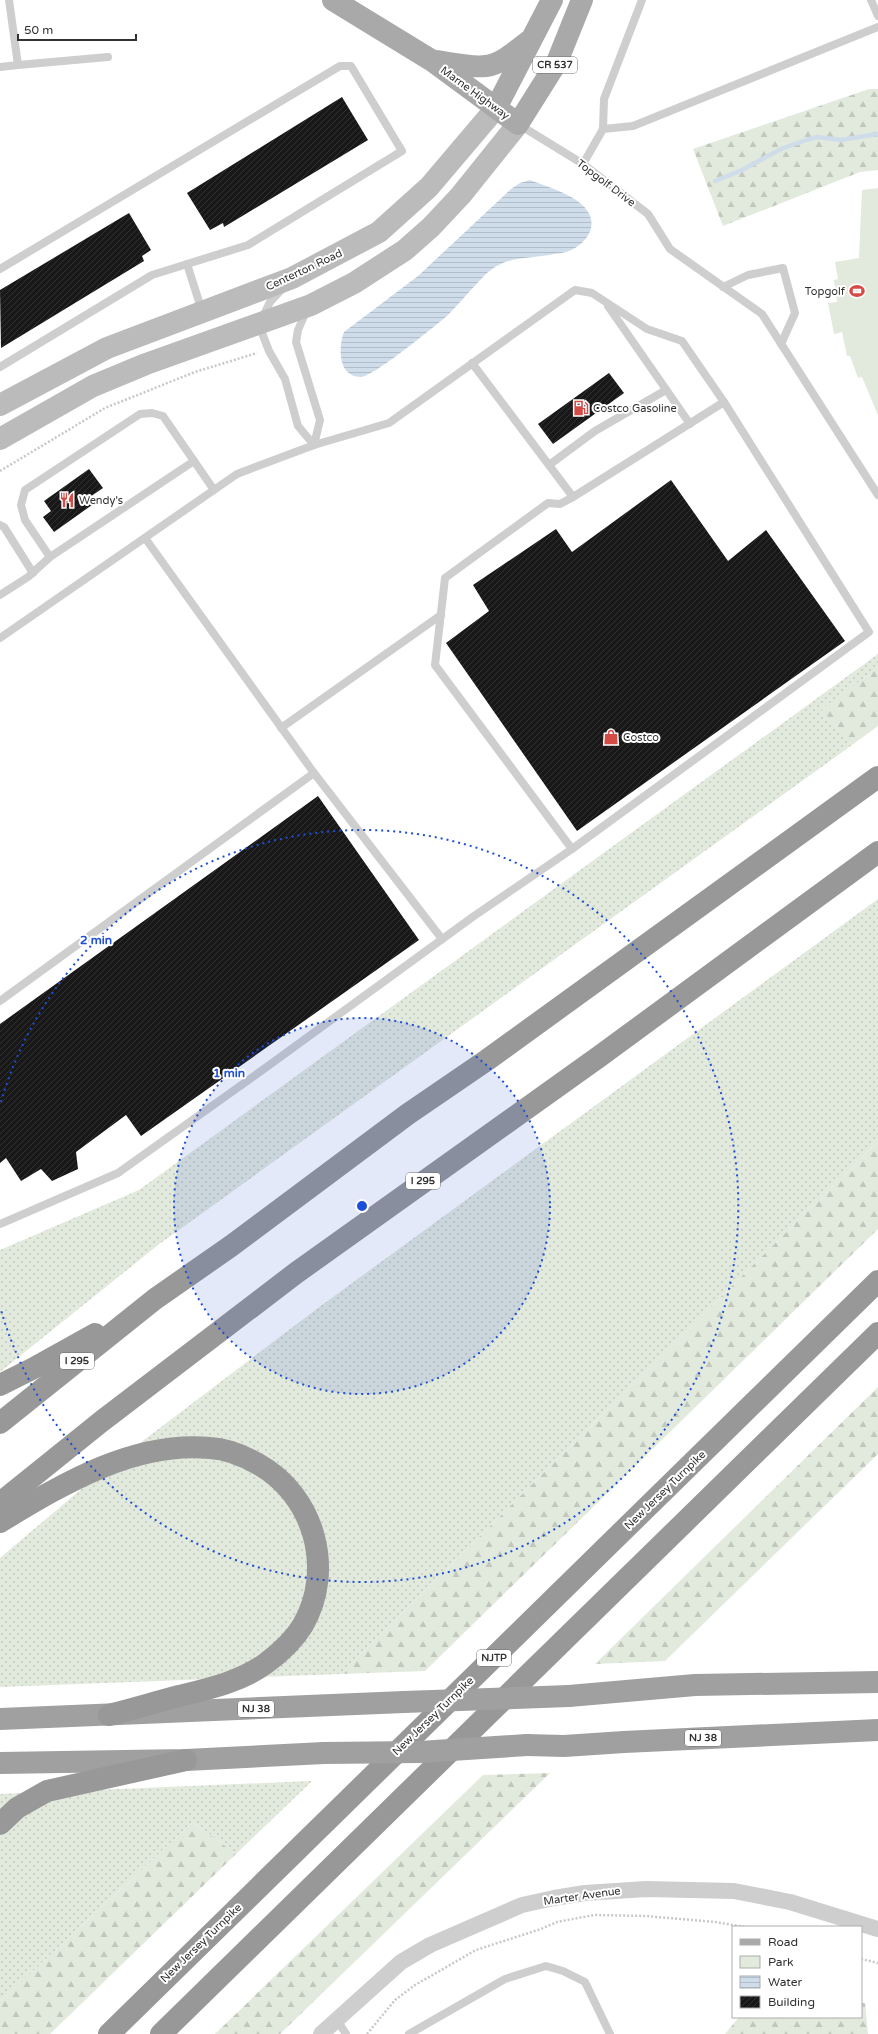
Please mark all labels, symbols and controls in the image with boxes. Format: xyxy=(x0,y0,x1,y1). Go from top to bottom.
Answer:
scale bar xyxy=(18,16,136,42)
text: 50 m xyxy=(24,23,53,37)
road number: CR 537 xyxy=(533,57,577,73)
street label: Marne Highway xyxy=(438,64,512,122)
street label: Topgolf Drive xyxy=(574,157,638,209)
street label: Centerton Road xyxy=(264,247,344,293)
sports icon: Topgolf xyxy=(848,282,866,300)
place label: Topgolf xyxy=(805,285,846,298)
fuel station icon: Costco Gasoline xyxy=(572,399,590,417)
place label: Costco Gasoline xyxy=(593,402,677,415)
restaurant icon: Wendy's xyxy=(58,491,76,509)
place label: Wendy's xyxy=(79,494,123,507)
shop icon: Costco xyxy=(602,728,620,746)
place label: Costco xyxy=(623,731,659,744)
text: 2 min xyxy=(80,933,112,947)
text: 1 min xyxy=(213,1066,245,1080)
road number: I 295 xyxy=(406,1173,440,1189)
centre of rings xyxy=(355,1199,369,1213)
road number: I 295 xyxy=(60,1353,94,1369)
street label: New Jersey Turnpike xyxy=(622,1448,708,1532)
road number: NJTP xyxy=(477,1650,511,1666)
street label: New Jersey Turnpike xyxy=(390,1674,476,1758)
road number: NJ 38 xyxy=(238,1701,274,1717)
road number: NJ 38 xyxy=(685,1730,721,1746)
street label: Marter Avenue xyxy=(543,1884,621,1908)
street label: New Jersey Turnpike xyxy=(158,1901,244,1985)
legend xyxy=(732,1926,862,2018)
text: Road xyxy=(768,1935,798,1949)
text: Park xyxy=(768,1955,794,1969)
text: Water xyxy=(768,1975,803,1989)
text: Building xyxy=(768,1995,815,2009)

